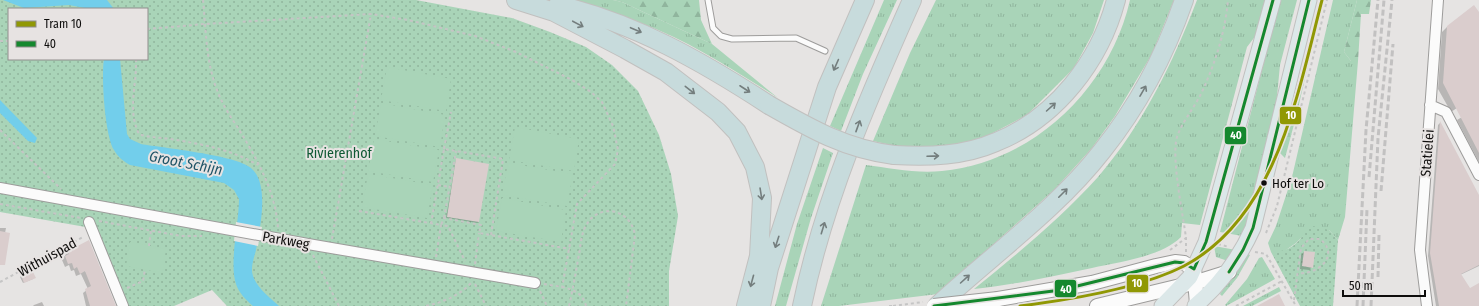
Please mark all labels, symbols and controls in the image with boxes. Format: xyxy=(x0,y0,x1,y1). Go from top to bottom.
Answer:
legend xyxy=(8,8,148,60)
text: Tram 10 xyxy=(44,17,82,31)
one-way arrow xyxy=(572,21,584,29)
one-way arrow xyxy=(629,27,641,35)
text: 40 xyxy=(44,37,56,51)
one-way arrow xyxy=(832,59,839,71)
one-way arrow xyxy=(739,85,750,93)
one-way arrow xyxy=(1139,85,1147,97)
one-way arrow xyxy=(685,86,696,95)
one-way arrow xyxy=(1045,103,1055,112)
line badge: 10 xyxy=(1279,106,1302,125)
text: 10 xyxy=(1286,109,1296,122)
one-way arrow xyxy=(854,120,862,132)
line badge: 40 xyxy=(1224,126,1247,145)
text: 40 xyxy=(1230,129,1242,142)
street label: Statielei xyxy=(1417,129,1438,177)
park label: Rivierenhof xyxy=(306,145,374,162)
water label: Groot Schijn xyxy=(148,147,224,179)
one-way arrow xyxy=(926,152,939,160)
place label: Hof ter Lo xyxy=(1272,176,1324,191)
marker: Hof ter Lo xyxy=(1259,178,1269,188)
one-way arrow xyxy=(757,187,765,200)
one-way arrow xyxy=(1058,188,1068,198)
one-way arrow xyxy=(820,222,827,235)
street label: Parkweg xyxy=(261,228,311,253)
street label: Withuispad xyxy=(15,234,80,281)
one-way arrow xyxy=(773,235,781,247)
scale bar xyxy=(1343,272,1425,298)
one-way arrow xyxy=(748,274,755,287)
line badge: 10 xyxy=(1126,274,1149,293)
one-way arrow xyxy=(960,275,971,284)
text: 10 xyxy=(1132,277,1142,290)
line badge: 40 xyxy=(1054,279,1077,298)
text: 50 m xyxy=(1349,279,1373,293)
text: 40 xyxy=(1060,283,1072,296)

